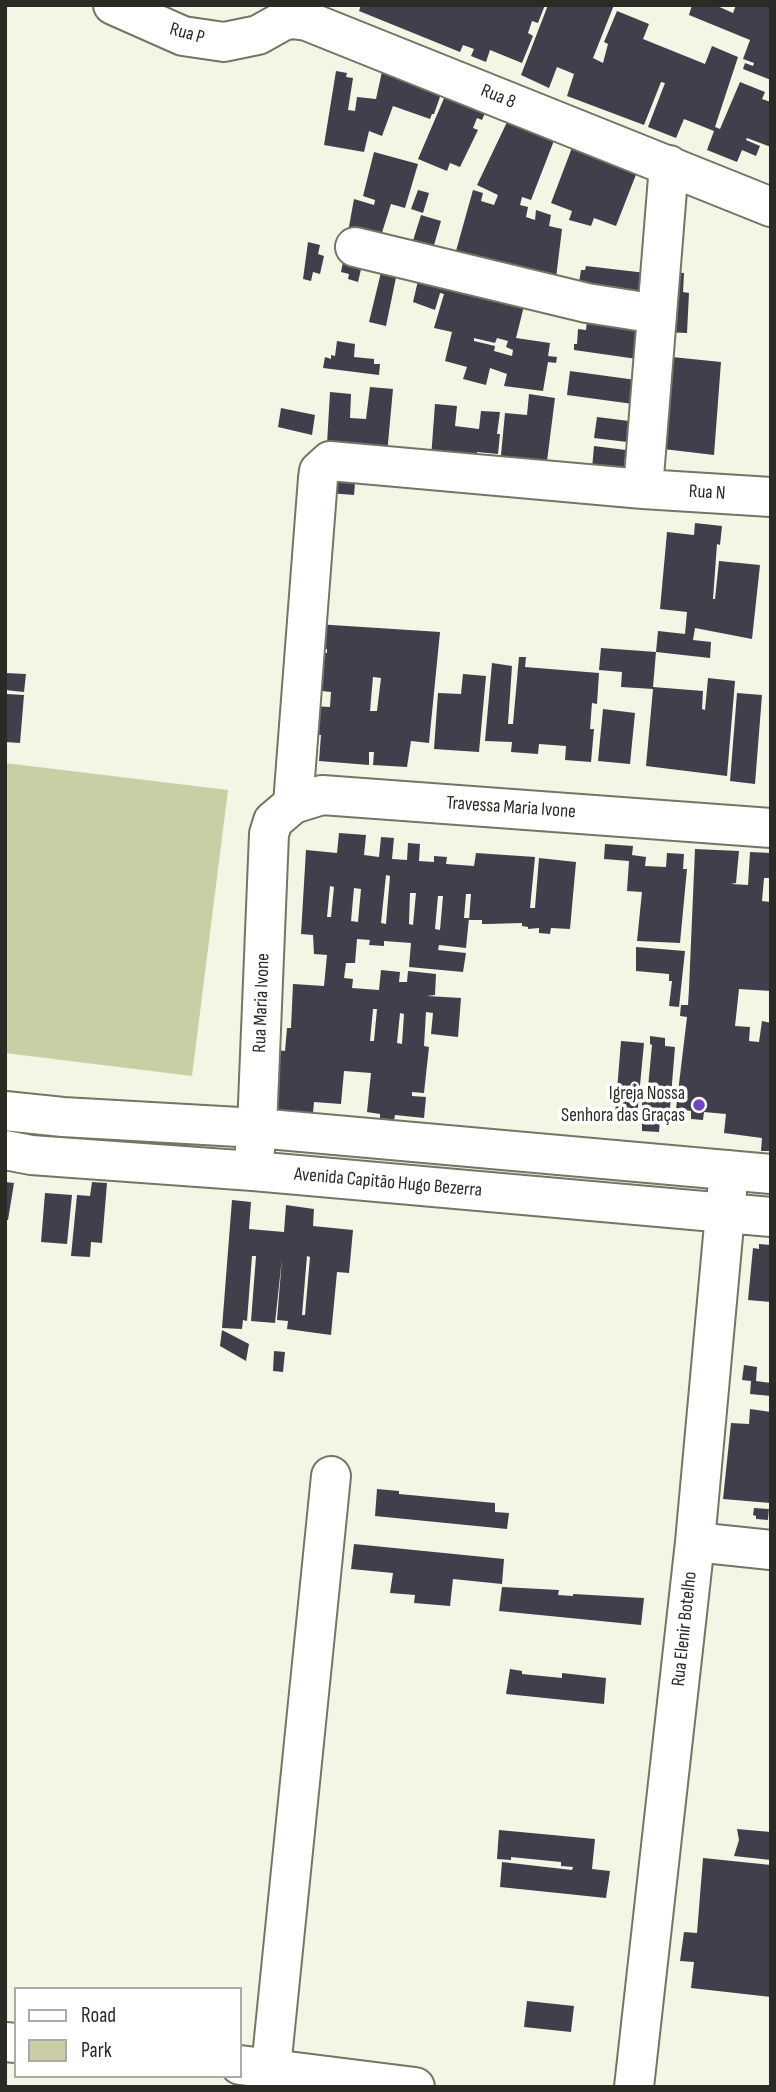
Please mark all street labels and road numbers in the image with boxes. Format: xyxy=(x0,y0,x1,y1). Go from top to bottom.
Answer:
street label: Rua P xyxy=(167,18,207,50)
street label: Rua 8 xyxy=(477,80,519,114)
street label: Rua N xyxy=(688,481,726,505)
street label: Travessa Maria Ivone xyxy=(445,792,577,824)
street label: Rua Maria Ivone xyxy=(249,953,275,1053)
street label: Avenida Capitão Hugo Bezerra xyxy=(293,1163,483,1203)
street label: Rua Elenir Botelho xyxy=(668,1570,702,1688)

